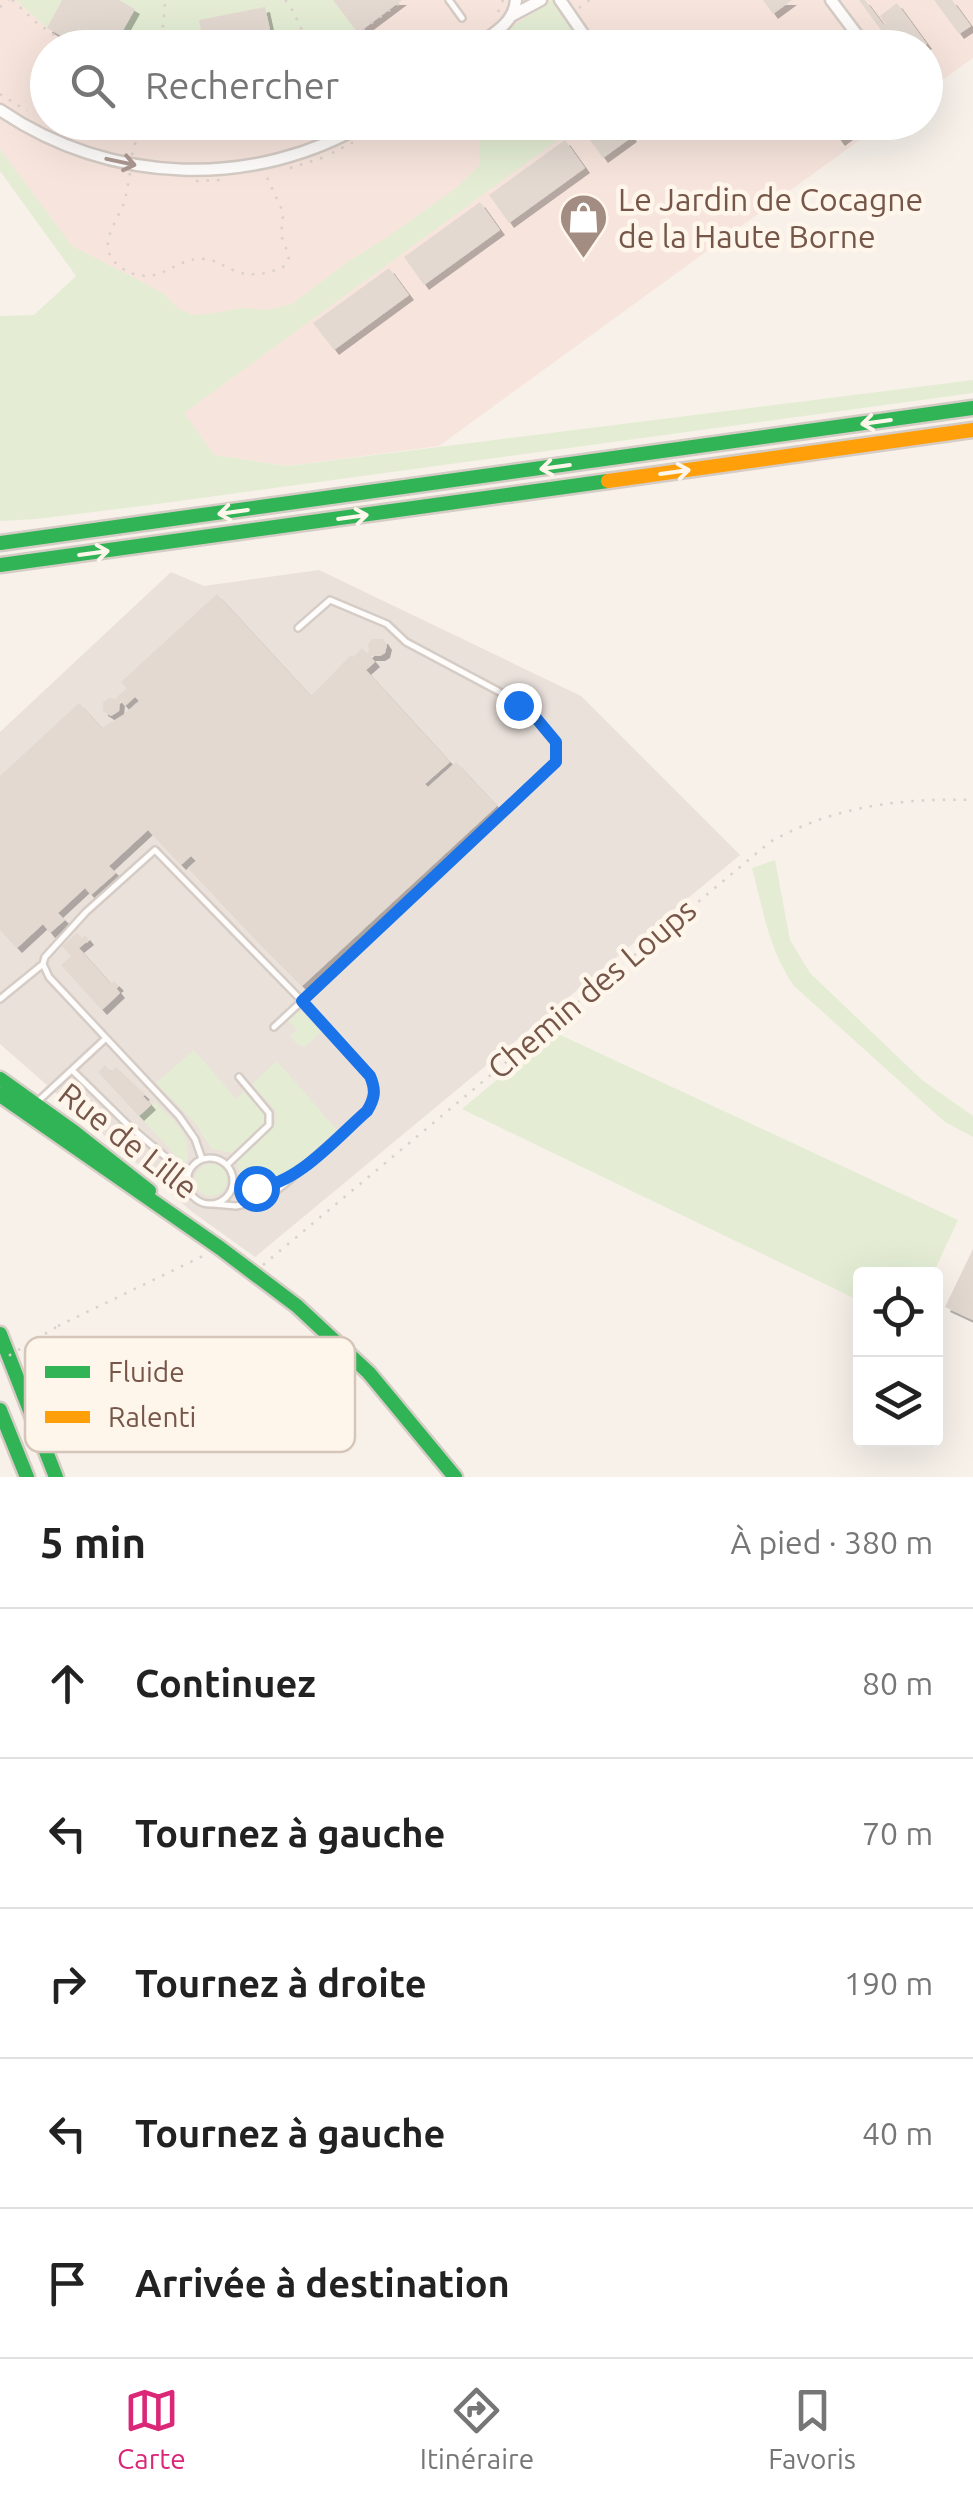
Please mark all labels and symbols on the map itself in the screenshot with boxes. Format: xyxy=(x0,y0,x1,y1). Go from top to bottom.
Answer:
one-way arrow xyxy=(104,154,136,173)
place label: Le Jardin de Cocagne de la Haute Borne xyxy=(618,181,923,254)
shop icon: Le Jardin de Cocagne de la Haute Borne xyxy=(557,192,609,260)
one-way arrow xyxy=(861,413,893,431)
one-way arrow xyxy=(539,458,571,476)
one-way arrow xyxy=(658,462,690,480)
one-way arrow xyxy=(217,503,249,521)
one-way arrow xyxy=(336,507,369,525)
one-way arrow xyxy=(77,544,109,562)
route end xyxy=(496,683,542,729)
street label: Chemin des Loups xyxy=(480,891,703,1086)
street label: Rue de Lille xyxy=(52,1075,205,1205)
route start xyxy=(234,1166,280,1212)
legend xyxy=(25,1337,355,1452)
text: Fluide xyxy=(108,1356,185,1387)
text: Ralenti xyxy=(108,1401,196,1432)

